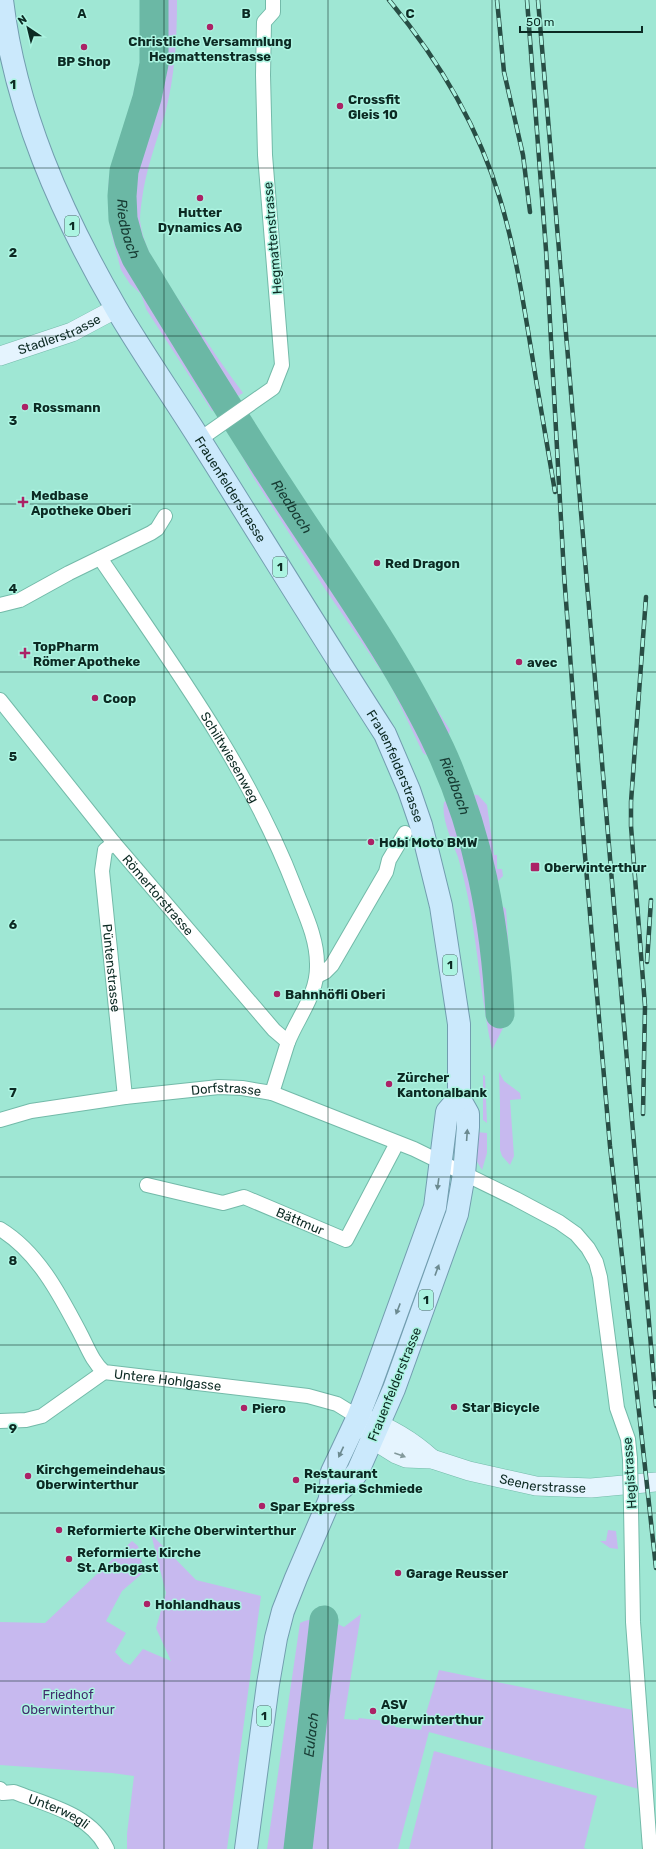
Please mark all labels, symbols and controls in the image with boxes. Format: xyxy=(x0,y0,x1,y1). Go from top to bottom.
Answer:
text: A xyxy=(77,6,87,21)
text: B xyxy=(241,6,251,21)
text: C xyxy=(405,6,415,21)
north arrow xyxy=(8,8,48,48)
scale bar xyxy=(520,8,642,34)
text: N xyxy=(16,13,30,28)
text: 50 m xyxy=(526,15,554,29)
marker: Christliche Versammlung Hegmattenstrasse xyxy=(205,22,215,32)
place label: Christliche Versammlung Hegmattenstrasse xyxy=(128,34,292,64)
marker: BP Shop xyxy=(79,42,89,52)
place label: BP Shop xyxy=(57,54,111,69)
text: 1 xyxy=(10,77,16,92)
place label: Crossfit Gleis 10 xyxy=(348,92,400,122)
marker: Crossfit Gleis 10 xyxy=(335,101,345,111)
street label: Hegmattenstrasse xyxy=(260,181,286,295)
marker: Hutter Dynamics AG xyxy=(195,193,205,203)
water label: Riedbach xyxy=(113,199,143,262)
place label: Hutter Dynamics AG xyxy=(158,205,242,235)
road number: 1 xyxy=(65,216,79,236)
text: 2 xyxy=(9,245,17,260)
street label: Stadlerstrasse xyxy=(16,311,103,358)
place label: Rossmann xyxy=(33,400,101,415)
marker: Rossmann xyxy=(20,402,30,412)
text: 3 xyxy=(9,413,18,428)
street label: Frauenfelderstrasse xyxy=(192,434,269,545)
water label: Riedbach xyxy=(267,477,315,537)
place label: Medbase Apotheke Oberi xyxy=(31,488,131,518)
marker: Medbase Apotheke Oberi xyxy=(18,497,28,507)
place label: Red Dragon xyxy=(385,556,460,571)
road number: 1 xyxy=(273,557,287,577)
marker: Red Dragon xyxy=(372,558,382,568)
text: 4 xyxy=(9,581,18,596)
place label: TopPharm Römer Apotheke xyxy=(33,639,141,669)
marker: TopPharm Römer Apotheke xyxy=(20,648,30,658)
place label: avec xyxy=(527,655,558,670)
marker: avec xyxy=(514,657,524,667)
place label: Coop xyxy=(103,691,136,706)
marker: Coop xyxy=(90,693,100,703)
street label: Frauenfelderstrasse xyxy=(363,707,427,824)
street label: Schiltwiesenweg xyxy=(197,709,262,806)
text: 5 xyxy=(9,749,17,764)
water label: Riedbach xyxy=(435,754,473,817)
place label: Hobi Moto BMW xyxy=(379,835,478,850)
marker: Hobi Moto BMW xyxy=(366,837,376,847)
street label: Römertorstrasse xyxy=(119,852,197,939)
place label: Oberwinterthur xyxy=(544,860,647,875)
marker: Oberwinterthur xyxy=(529,861,541,873)
text: 6 xyxy=(9,917,18,932)
street label: Püntenstrasse xyxy=(99,923,123,1013)
road number: 1 xyxy=(443,955,457,975)
place label: Bahnhöfli Oberi xyxy=(285,987,385,1002)
marker: Bahnhöfli Oberi xyxy=(272,989,282,999)
place label: Zürcher Kantonalbank xyxy=(397,1070,487,1100)
marker: Zürcher Kantonalbank xyxy=(384,1079,394,1089)
street label: Dorfstrasse xyxy=(190,1080,262,1099)
text: 7 xyxy=(9,1085,17,1100)
one-way arrow xyxy=(464,1129,471,1141)
one-way arrow xyxy=(435,1178,441,1190)
street label: Bättmur xyxy=(274,1204,326,1238)
text: 8 xyxy=(9,1253,18,1268)
one-way arrow xyxy=(435,1263,441,1275)
road number: 1 xyxy=(419,1290,433,1310)
one-way arrow xyxy=(395,1304,401,1316)
street label: Frauenfelderstrasse xyxy=(365,1325,424,1443)
street label: Untere Hohlgasse xyxy=(113,1366,222,1394)
place label: Star Bicycle xyxy=(462,1400,540,1415)
place label: Piero xyxy=(252,1401,286,1416)
marker: Star Bicycle xyxy=(449,1402,459,1412)
marker: Piero xyxy=(239,1403,249,1413)
text: 9 xyxy=(9,1421,17,1436)
street label: Hegistrasse xyxy=(620,1437,640,1509)
one-way arrow xyxy=(338,1446,345,1458)
one-way arrow xyxy=(394,1453,406,1459)
place label: Kirchgemeindehaus Oberwinterthur xyxy=(36,1462,166,1492)
place label: Restaurant Pizzeria Schmiede xyxy=(304,1466,423,1496)
marker: Kirchgemeindehaus Oberwinterthur xyxy=(23,1471,33,1481)
street label: Seenerstrasse xyxy=(498,1471,586,1496)
marker: Restaurant Pizzeria Schmiede xyxy=(291,1475,301,1485)
place label: Spar Express xyxy=(270,1499,355,1514)
marker: Spar Express xyxy=(257,1501,267,1511)
place label: Reformierte Kirche Oberwinterthur xyxy=(67,1523,296,1538)
marker: Reformierte Kirche Oberwinterthur xyxy=(54,1525,64,1535)
place label: Reformierte Kirche St. Arbogast xyxy=(77,1545,201,1575)
marker: Reformierte Kirche St. Arbogast xyxy=(64,1554,74,1564)
place label: Garage Reusser xyxy=(406,1566,508,1581)
marker: Garage Reusser xyxy=(393,1568,403,1578)
place label: Hohlandhaus xyxy=(155,1597,241,1612)
marker: Hohlandhaus xyxy=(142,1599,152,1609)
park label: Friedhof Oberwinterthur xyxy=(21,1687,115,1717)
place label: ASV Oberwinterthur xyxy=(381,1697,484,1727)
road number: 1 xyxy=(257,1706,271,1726)
marker: ASV Oberwinterthur xyxy=(368,1706,378,1716)
water label: Eulach xyxy=(301,1712,322,1758)
street label: Unterwegli xyxy=(26,1791,93,1832)

